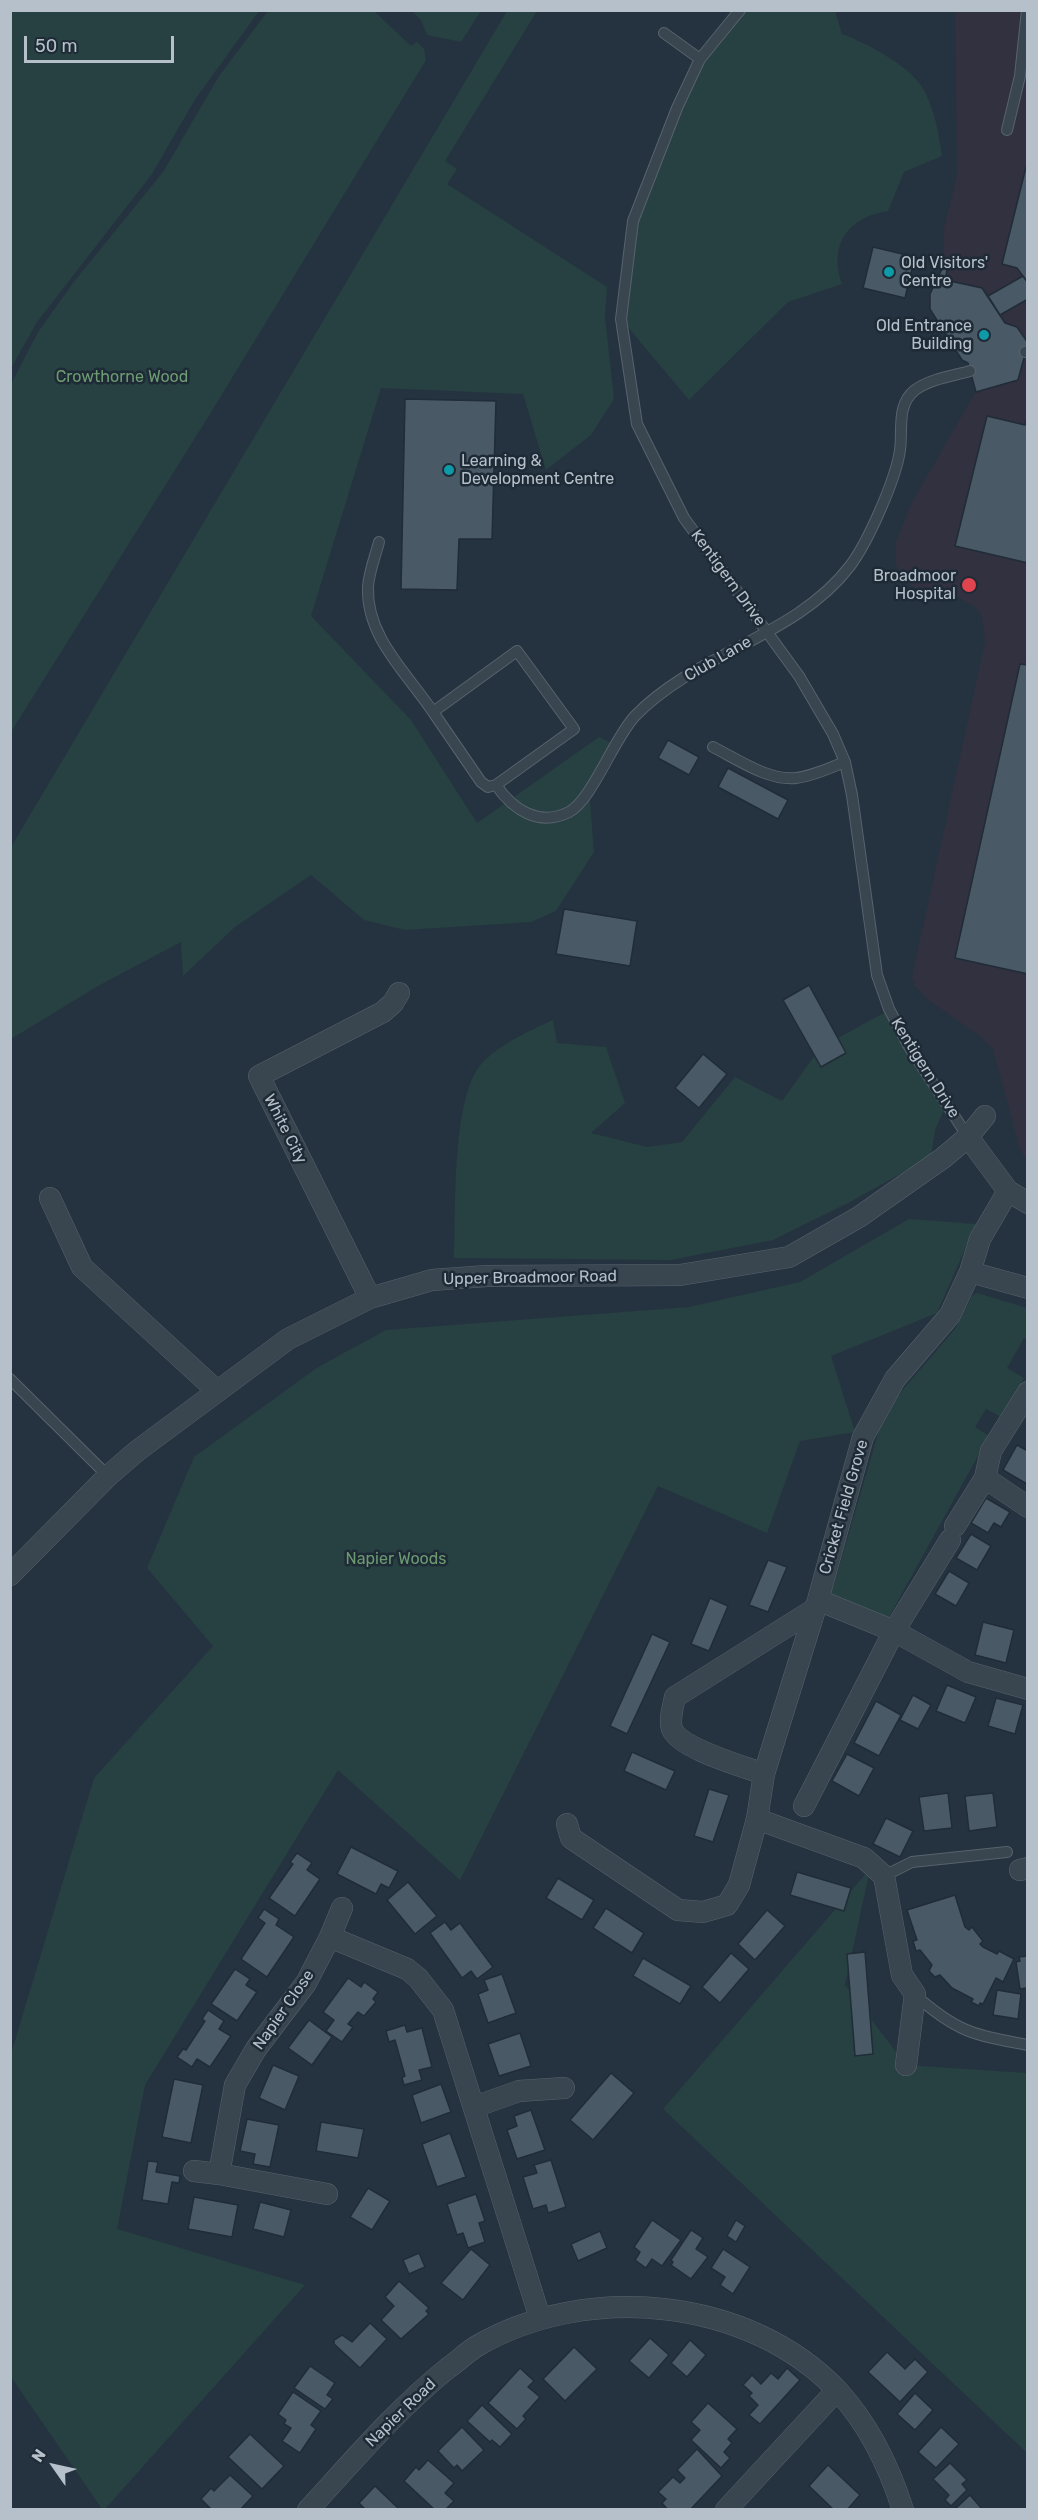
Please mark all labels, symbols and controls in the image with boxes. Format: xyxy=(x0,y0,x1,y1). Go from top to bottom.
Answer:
scale bar xyxy=(27,24,177,62)
text: 50 m xyxy=(35,35,78,57)
place label: Old Visitors' Centre xyxy=(901,253,988,291)
marker: Old Visitors' Centre xyxy=(882,265,896,279)
place label: Old Entrance Building xyxy=(876,316,972,354)
marker: Old Entrance Building xyxy=(977,328,991,342)
park label: Crowthorne Wood xyxy=(56,367,188,387)
place label: Learning & Development Centre xyxy=(461,451,614,489)
marker: Learning & Development Centre xyxy=(442,463,456,477)
street label: Kentigern Drive xyxy=(687,526,769,630)
place label: Broadmoor Hospital xyxy=(873,566,956,604)
marker: Broadmoor Hospital xyxy=(960,576,978,594)
street label: Club Lane xyxy=(681,632,755,686)
street label: Kentigern Drive xyxy=(887,1014,963,1122)
street label: White City xyxy=(259,1091,311,1167)
street label: Upper Broadmoor Road xyxy=(443,1267,617,1289)
street label: Cricket Field Grove xyxy=(816,1437,872,1577)
park label: Napier Woods xyxy=(346,1549,446,1569)
street label: Napier Close xyxy=(249,1966,319,2054)
street label: Napier Road xyxy=(362,2375,440,2451)
north arrow xyxy=(24,2436,84,2496)
text: N xyxy=(28,2446,50,2466)

